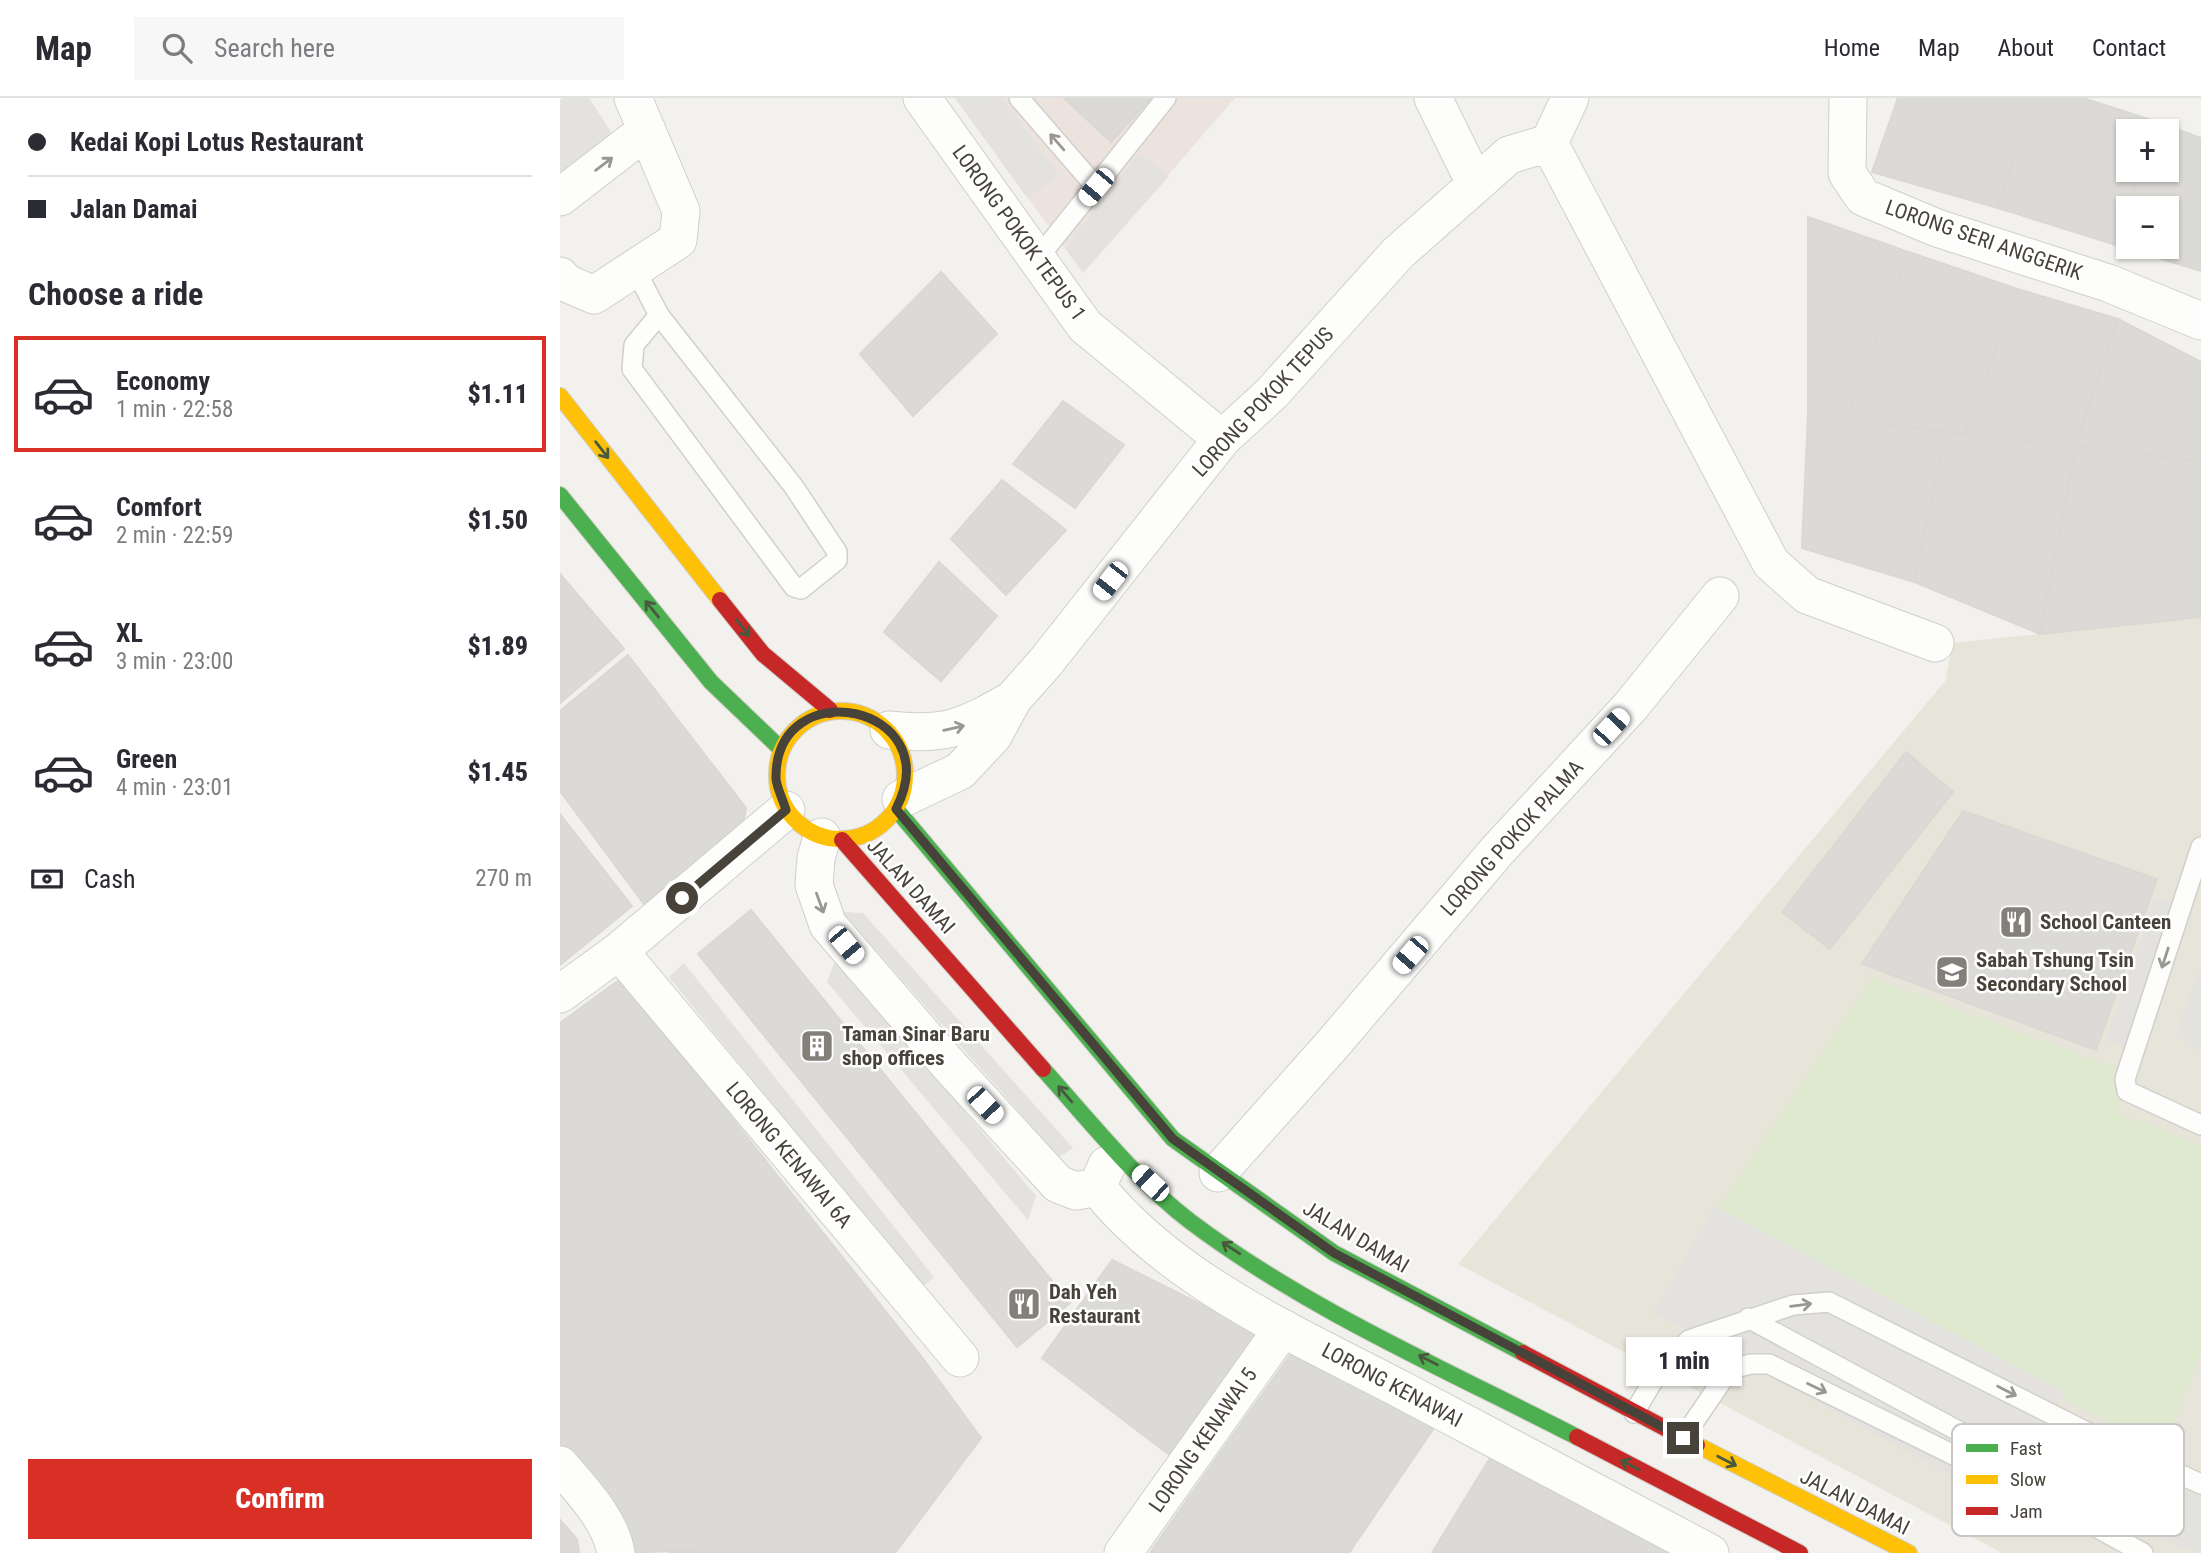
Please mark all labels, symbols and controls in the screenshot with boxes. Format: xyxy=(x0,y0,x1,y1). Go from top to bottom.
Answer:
search box xyxy=(134,17,624,80)
text: Map xyxy=(35,29,92,68)
icon: search xyxy=(158,29,196,67)
text: Search here xyxy=(214,33,335,63)
text: Home xyxy=(1824,34,1880,62)
text: Map xyxy=(1918,34,1960,62)
text: About xyxy=(1998,34,2054,62)
text: Contact xyxy=(2092,34,2166,62)
map controls xyxy=(2116,119,2179,259)
button: + xyxy=(2116,119,2179,182)
text: Kedai Kopi Lotus Restaurant xyxy=(70,127,363,157)
one-way arrow xyxy=(1049,134,1065,152)
street label: LORONG POKOK TEPUS 1 xyxy=(947,141,1091,325)
one-way arrow xyxy=(594,156,612,171)
car xyxy=(1075,164,1118,210)
text: Jalan Damai xyxy=(70,194,198,224)
street label: LORONG SERI ANGGERIK xyxy=(1882,195,2086,285)
button: − xyxy=(2116,196,2179,259)
text: Choose a ride xyxy=(28,275,203,313)
street label: LORONG POKOK TEPUS xyxy=(1188,322,1339,482)
icon: car xyxy=(32,363,95,426)
text: Economy xyxy=(116,366,210,396)
text: $1.11 xyxy=(467,379,528,409)
text: 1 min · 22:58 xyxy=(116,396,233,423)
one-way arrow xyxy=(595,440,610,458)
icon: car xyxy=(32,489,95,552)
text: Comfort xyxy=(116,492,202,522)
text: $1.50 xyxy=(467,505,528,535)
text: 2 min · 22:59 xyxy=(116,522,233,549)
car xyxy=(1089,558,1132,604)
one-way arrow xyxy=(645,600,660,618)
icon: car xyxy=(32,615,95,678)
text: XL xyxy=(116,618,143,648)
one-way arrow xyxy=(735,619,751,637)
text: $1.89 xyxy=(467,631,528,661)
text: 3 min · 23:00 xyxy=(116,648,233,675)
car xyxy=(1589,704,1634,750)
one-way arrow xyxy=(942,721,965,735)
icon: car xyxy=(32,741,95,804)
text: Green xyxy=(116,744,177,774)
street label: LORONG POKOK PALMA xyxy=(1436,755,1588,921)
text: $1.45 xyxy=(467,757,528,787)
text: 4 min · 23:01 xyxy=(116,774,233,801)
street label: JALAN DAMAI xyxy=(862,834,960,938)
icon: cash xyxy=(28,860,66,898)
text: Cash xyxy=(84,864,136,894)
text: 270 m xyxy=(475,865,532,892)
route start xyxy=(666,882,698,914)
one-way arrow xyxy=(815,892,828,914)
restaurant icon: School Canteen xyxy=(1997,903,2035,941)
place label: School Canteen xyxy=(2040,910,2171,934)
car xyxy=(825,922,868,968)
car xyxy=(1389,932,1432,978)
one-way arrow xyxy=(2157,947,2170,969)
place label: Sabah Tshung Tsin Secondary School xyxy=(1976,948,2134,996)
school or university icon: Sabah Tshung Tsin Secondary School xyxy=(1933,953,1971,991)
place label: Taman Sinar Baru shop offices xyxy=(842,1022,990,1070)
building icon: Taman Sinar Baru shop offices xyxy=(798,1027,836,1065)
street label: LORONG KENAWAI 6A xyxy=(721,1077,857,1233)
car xyxy=(963,1082,1008,1128)
one-way arrow xyxy=(1057,1085,1073,1103)
car xyxy=(1128,1161,1173,1205)
street label: JALAN DAMAI xyxy=(1299,1196,1413,1278)
one-way arrow xyxy=(1222,1241,1241,1255)
place label: Dah Yeh Restaurant xyxy=(1049,1280,1140,1328)
restaurant icon: Dah Yeh Restaurant xyxy=(1005,1285,1043,1323)
one-way arrow xyxy=(1789,1298,1812,1311)
callout: 1 min xyxy=(1625,1336,1741,1386)
street label: LORONG KENAWAI xyxy=(1318,1338,1466,1432)
text: 1 min xyxy=(1658,1348,1710,1375)
one-way arrow xyxy=(1419,1353,1439,1367)
street label: LORONG KENAWAI 5 xyxy=(1144,1363,1262,1517)
one-way arrow xyxy=(1806,1381,1827,1395)
one-way arrow xyxy=(1996,1385,2017,1399)
route end xyxy=(1667,1422,1699,1454)
legend xyxy=(1952,1424,2184,1536)
text: Fast xyxy=(2010,1437,2042,1460)
one-way arrow xyxy=(1716,1455,1737,1468)
one-way arrow xyxy=(1620,1458,1641,1471)
button: Confirm xyxy=(28,1459,532,1539)
street label: JALAN DAMAI xyxy=(1796,1464,1914,1540)
text: Slow xyxy=(2010,1468,2046,1491)
text: Jam xyxy=(2010,1500,2043,1523)

